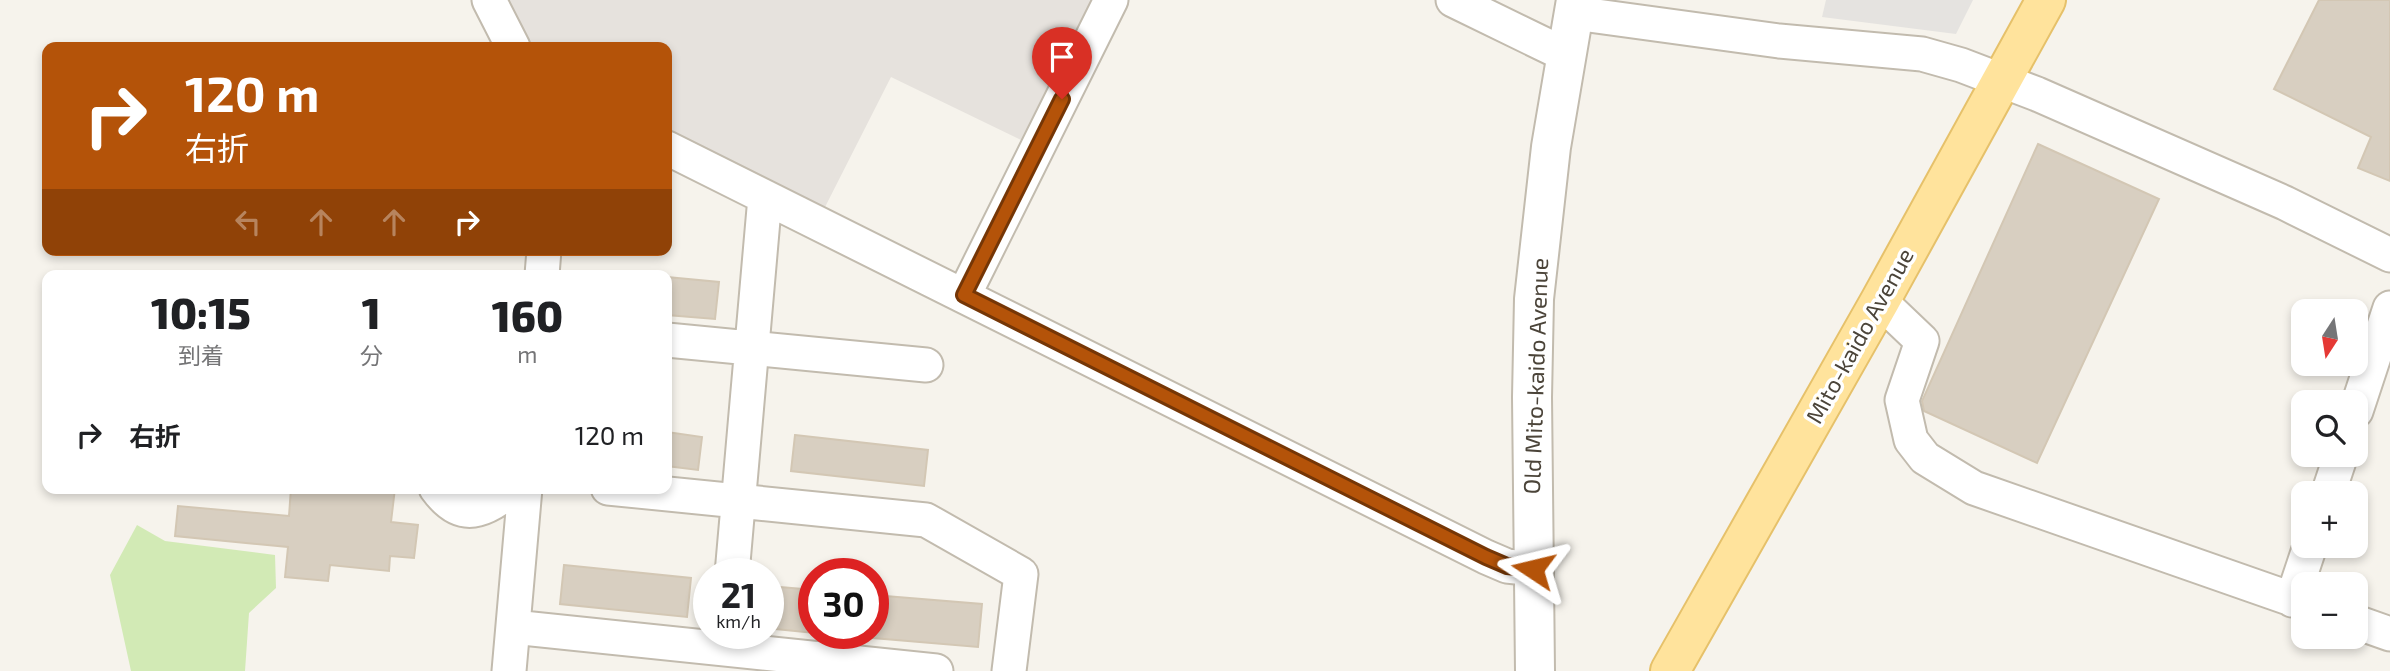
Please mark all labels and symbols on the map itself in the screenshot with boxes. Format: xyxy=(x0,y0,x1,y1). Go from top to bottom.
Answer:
pin xyxy=(1032,27,1092,99)
street label: Mito-kaido Avenue xyxy=(1799,243,1919,428)
street label: Old Mito-kaido Avenue xyxy=(1517,257,1553,495)
north arrow xyxy=(2291,299,2368,376)
position arrow xyxy=(1496,532,1570,606)
speed limit sign: 30 xyxy=(798,558,889,649)

